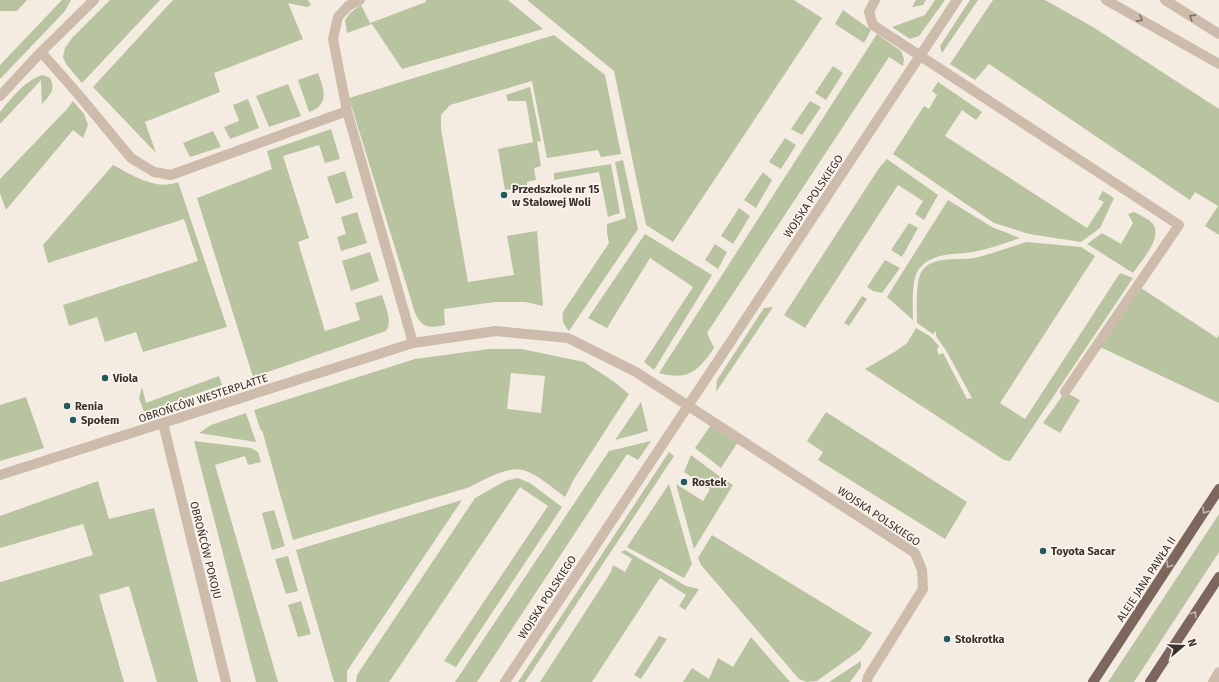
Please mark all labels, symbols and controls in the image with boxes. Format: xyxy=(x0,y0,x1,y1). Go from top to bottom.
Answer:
one-way arrow xyxy=(1136,14,1143,22)
one-way arrow xyxy=(1190,14,1197,21)
street label: WOJSKA POLSKIEGO xyxy=(781,152,846,240)
place label: Przedszkole nr 15 w Stalowej Woli xyxy=(512,183,599,209)
marker: Przedszkole nr 15 w Stalowej Woli xyxy=(499,190,509,200)
street label: OBROŃCÓW WESTERPLATTE xyxy=(137,370,270,426)
place label: Viola xyxy=(112,372,138,385)
marker: Viola xyxy=(100,373,110,383)
place label: Renia xyxy=(75,400,103,413)
marker: Renia xyxy=(62,401,72,411)
place label: Społem xyxy=(81,414,119,427)
marker: Społem xyxy=(68,415,78,425)
place label: Rostek xyxy=(692,476,727,489)
marker: Rostek xyxy=(679,477,689,487)
street label: WOJSKA POLSKIEGO xyxy=(835,484,923,549)
street label: OBROŃCÓW POKOJU xyxy=(187,500,225,600)
one-way arrow xyxy=(1202,506,1209,513)
street label: ALEJE JANA PAWŁA II xyxy=(1114,534,1179,624)
place label: Toyota Sacar xyxy=(1051,545,1116,558)
marker: Toyota Sacar xyxy=(1038,546,1048,556)
street label: WOJSKA POLSKIEGO xyxy=(516,553,579,641)
one-way arrow xyxy=(1166,561,1174,568)
one-way arrow xyxy=(1189,612,1196,619)
north arrow xyxy=(1163,626,1203,666)
place label: Stokrotka xyxy=(955,633,1005,646)
marker: Stokrotka xyxy=(942,634,952,644)
text: N xyxy=(1185,637,1199,648)

